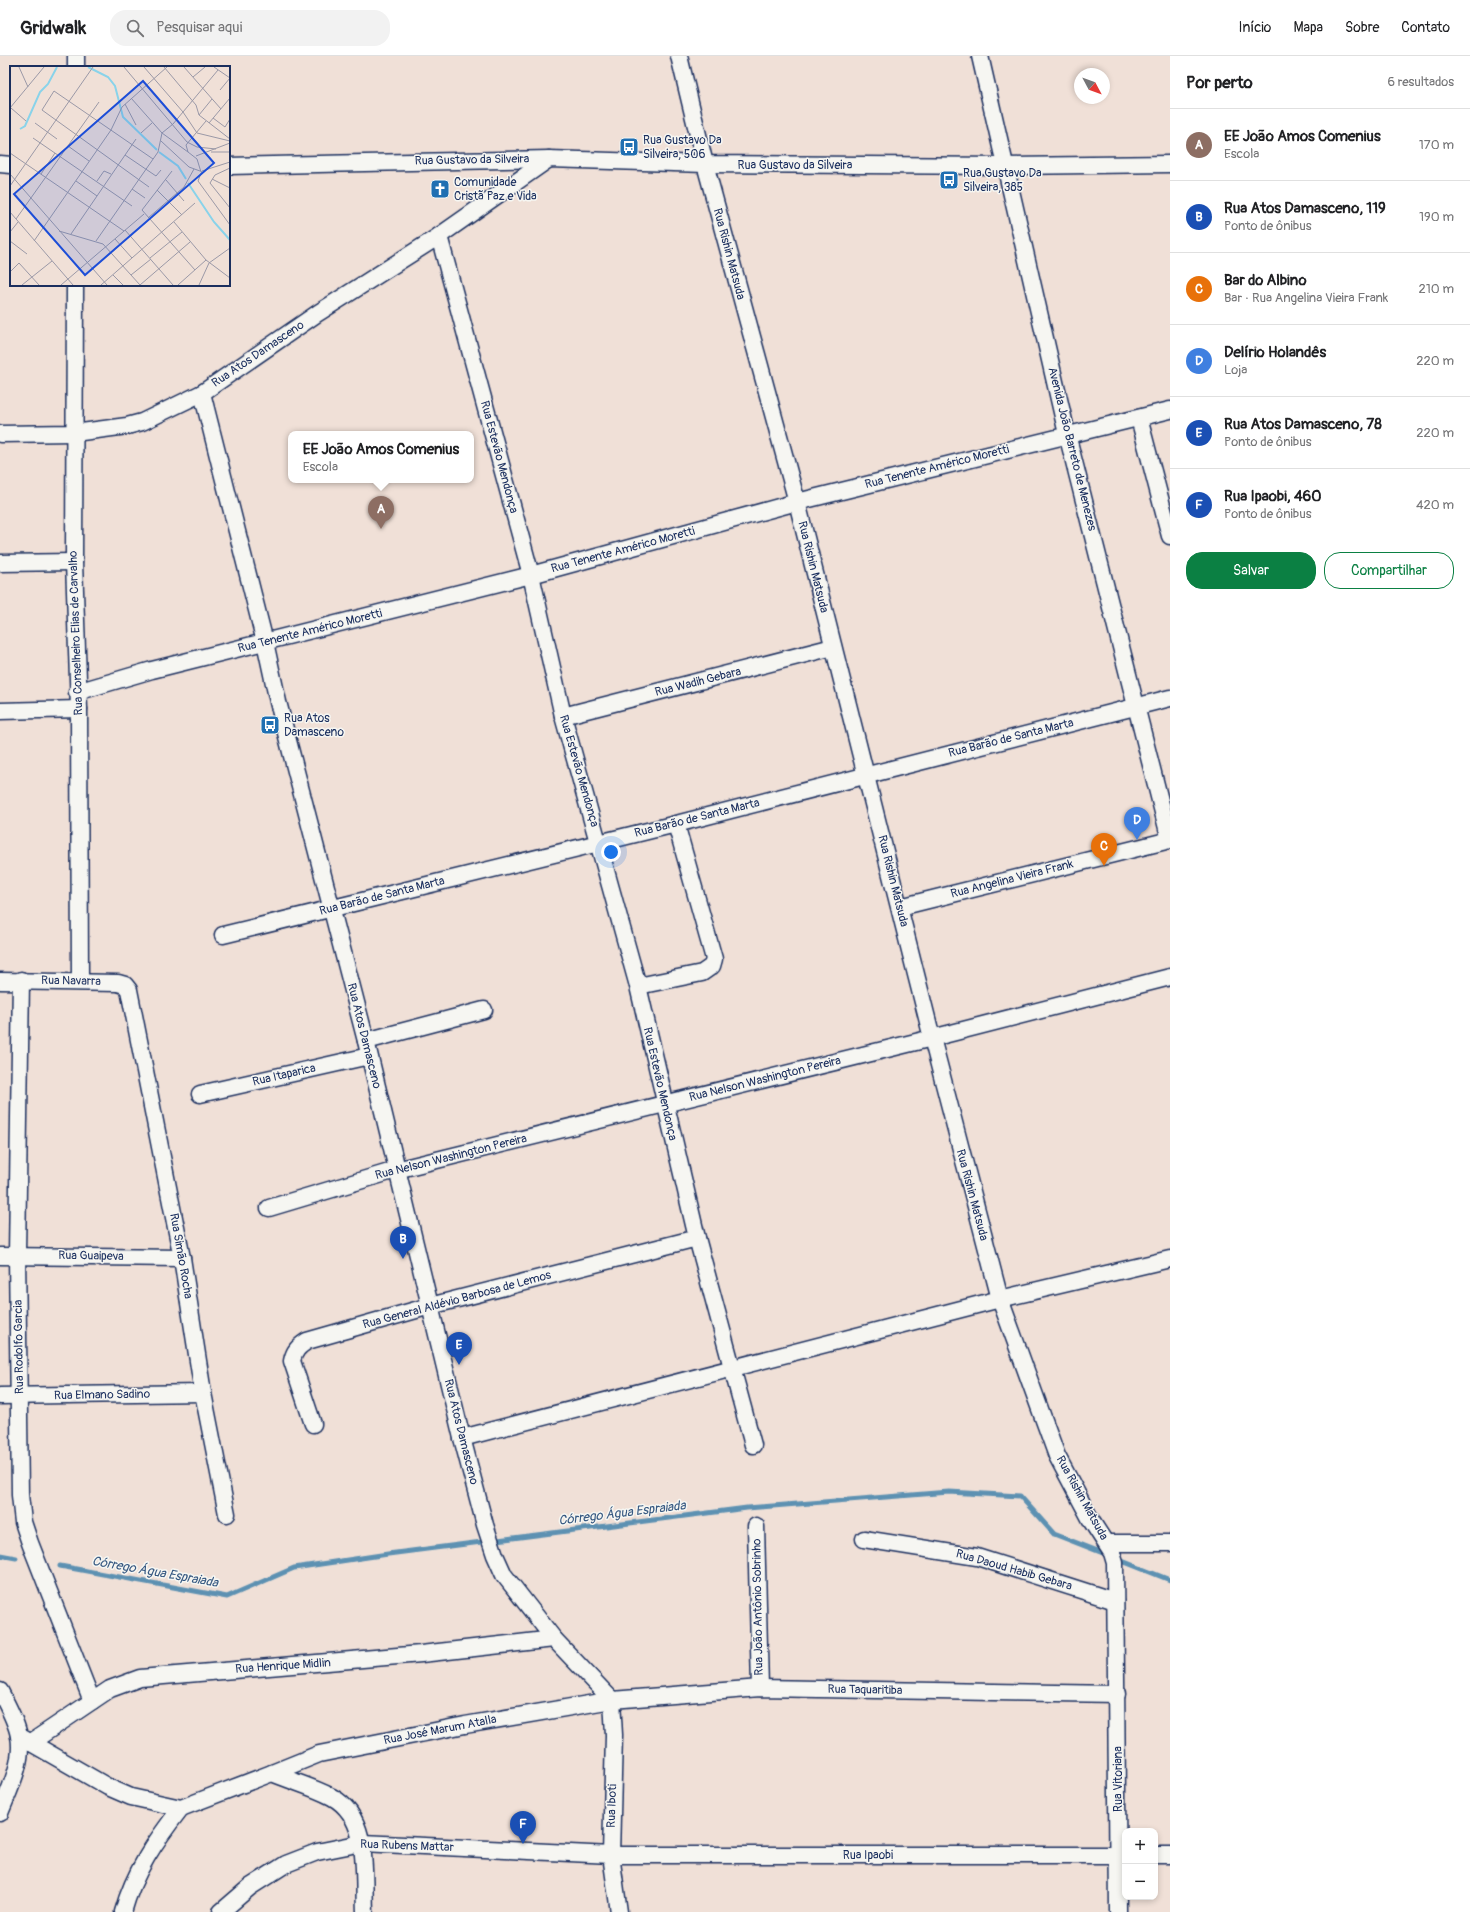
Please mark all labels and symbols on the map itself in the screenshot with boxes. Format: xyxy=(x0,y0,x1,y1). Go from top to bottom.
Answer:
inset map xyxy=(10,66,230,286)
north arrow xyxy=(1074,68,1110,104)
place label: Rua Gustavo Da Silveira, 506 xyxy=(643,133,722,162)
bus stop icon: Rua Gustavo Da Silveira, 506 xyxy=(618,136,640,158)
street label: Rua Gustavo da Silveira xyxy=(414,151,530,169)
street label: Rua Gustavo da Silveira xyxy=(738,158,853,173)
place label: Rua Gustavo Da Silveira, 385 xyxy=(963,166,1042,195)
bus stop icon: Rua Gustavo Da Silveira, 385 xyxy=(938,169,960,191)
place label: Comunidade Cristã Paz e Vida xyxy=(454,175,537,204)
church icon: Comunidade Cristã Paz e Vida xyxy=(429,178,451,200)
street label: Rua Rishin Matsuda xyxy=(710,207,749,302)
street label: Rua Atos Damasceno xyxy=(209,317,307,390)
street label: Avenida João Barreto de Menezes xyxy=(1044,366,1100,533)
street label: Rua Estevão Mendonça xyxy=(477,399,521,515)
street label: Rua Tenente Américo Moretti xyxy=(863,442,1011,492)
pin: A xyxy=(368,496,394,529)
street label: Rua Rishin Matsuda xyxy=(794,520,832,615)
street label: Rua Tenente Américo Moretti xyxy=(549,524,697,576)
street label: Rua Conselheiro Elias de Carvalho xyxy=(66,550,86,716)
street label: Rua Tenente Américo Moretti xyxy=(236,606,384,656)
street label: Rua Wadih Gebara xyxy=(653,664,743,700)
place label: Rua Atos Damasceno xyxy=(284,711,345,740)
street label: Rua Estevão Mendonça xyxy=(556,713,602,829)
bus stop icon: Rua Atos Damasceno xyxy=(259,714,281,736)
street label: Rua Barão de Santa Marta xyxy=(947,715,1076,761)
street label: Rua Barão de Santa Marta xyxy=(633,795,762,841)
pin: D xyxy=(1124,807,1150,840)
pin: C xyxy=(1091,833,1117,866)
street label: Rua Rishin Matsuda xyxy=(874,834,912,929)
your location xyxy=(601,842,621,862)
street label: Rua Angelina Vieira Frank xyxy=(949,856,1075,902)
street label: Rua Barão de Santa Marta xyxy=(318,873,447,919)
street label: Rua Navarra xyxy=(41,973,102,989)
street label: Rua Atos Damasceno xyxy=(344,982,384,1091)
street label: Rua Estevão Mendonça xyxy=(640,1026,680,1143)
street label: Rua Nelson Washington Pereira xyxy=(688,1053,843,1105)
street label: Rua Itaparica xyxy=(251,1060,317,1090)
street label: Rua Nelson Washington Pereira xyxy=(374,1131,529,1183)
street label: Rua Rishin Matsuda xyxy=(953,1148,992,1243)
street label: Rua Simão Rocha xyxy=(166,1212,196,1300)
pin: B xyxy=(390,1226,416,1259)
street label: Rua Guaipeva xyxy=(58,1248,124,1264)
street label: Rua General Aldévio Barbosa de Lemos xyxy=(361,1267,553,1332)
street label: Rua Rodolfo Garcia xyxy=(11,1299,27,1394)
pin: E xyxy=(446,1332,472,1365)
street label: Rua Atos Damasceno xyxy=(441,1378,481,1487)
street label: Rua Elmano Sadino xyxy=(54,1387,151,1403)
street label: Rua Rishin Matsuda xyxy=(1053,1453,1112,1543)
water label: Córrego Água Espraiada xyxy=(558,1497,687,1529)
street label: Rua João Antônio Sobrinho xyxy=(749,1538,767,1676)
street label: Rua Daoud Habib Gebara xyxy=(954,1546,1074,1594)
water label: Córrego Água Espraiada xyxy=(91,1553,220,1591)
street label: Rua Henrique Midlin xyxy=(235,1655,331,1677)
street label: Rua Taquaritiba xyxy=(827,1682,903,1698)
street label: Rua José Marum Atalla xyxy=(382,1712,498,1748)
street label: Rua Vitoriana xyxy=(1111,1746,1126,1812)
street label: Rua Iboti xyxy=(604,1784,620,1828)
pin: F xyxy=(510,1811,536,1844)
street label: Rua Rubens Mattar xyxy=(360,1837,455,1855)
street label: Rua Ipaobi xyxy=(843,1848,893,1863)

